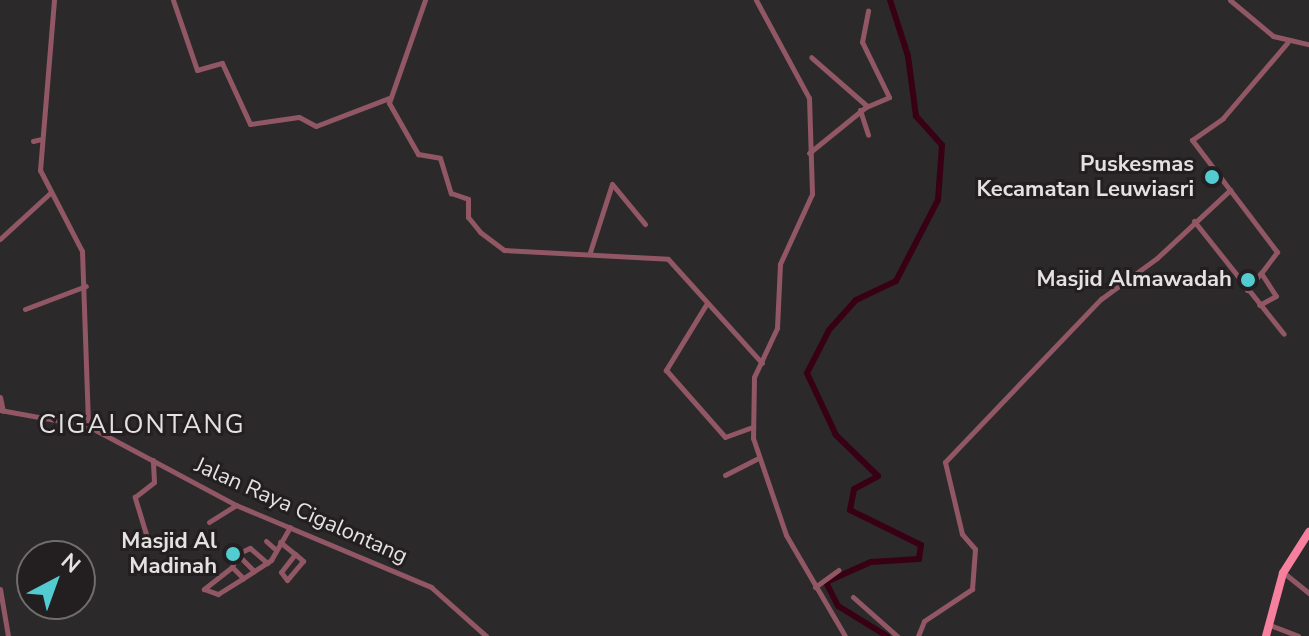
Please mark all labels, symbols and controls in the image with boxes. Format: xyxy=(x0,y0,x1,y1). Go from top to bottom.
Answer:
place label: Puskesmas Kecamatan Leuwiasri xyxy=(976,151,1194,202)
marker: Puskesmas Kecamatan Leuwiasri xyxy=(1201,166,1223,188)
place label: Masjid Almawadah xyxy=(1036,267,1232,293)
marker: Masjid Almawadah xyxy=(1239,271,1257,289)
district label: CIGALONTANG xyxy=(38,409,246,441)
street label: Jalan Raya Cigalontang xyxy=(191,452,411,570)
place label: Masjid Al Madinah xyxy=(121,528,217,580)
north arrow xyxy=(16,540,96,620)
marker: Masjid Al Madinah xyxy=(224,545,242,563)
text: N xyxy=(54,547,86,580)

